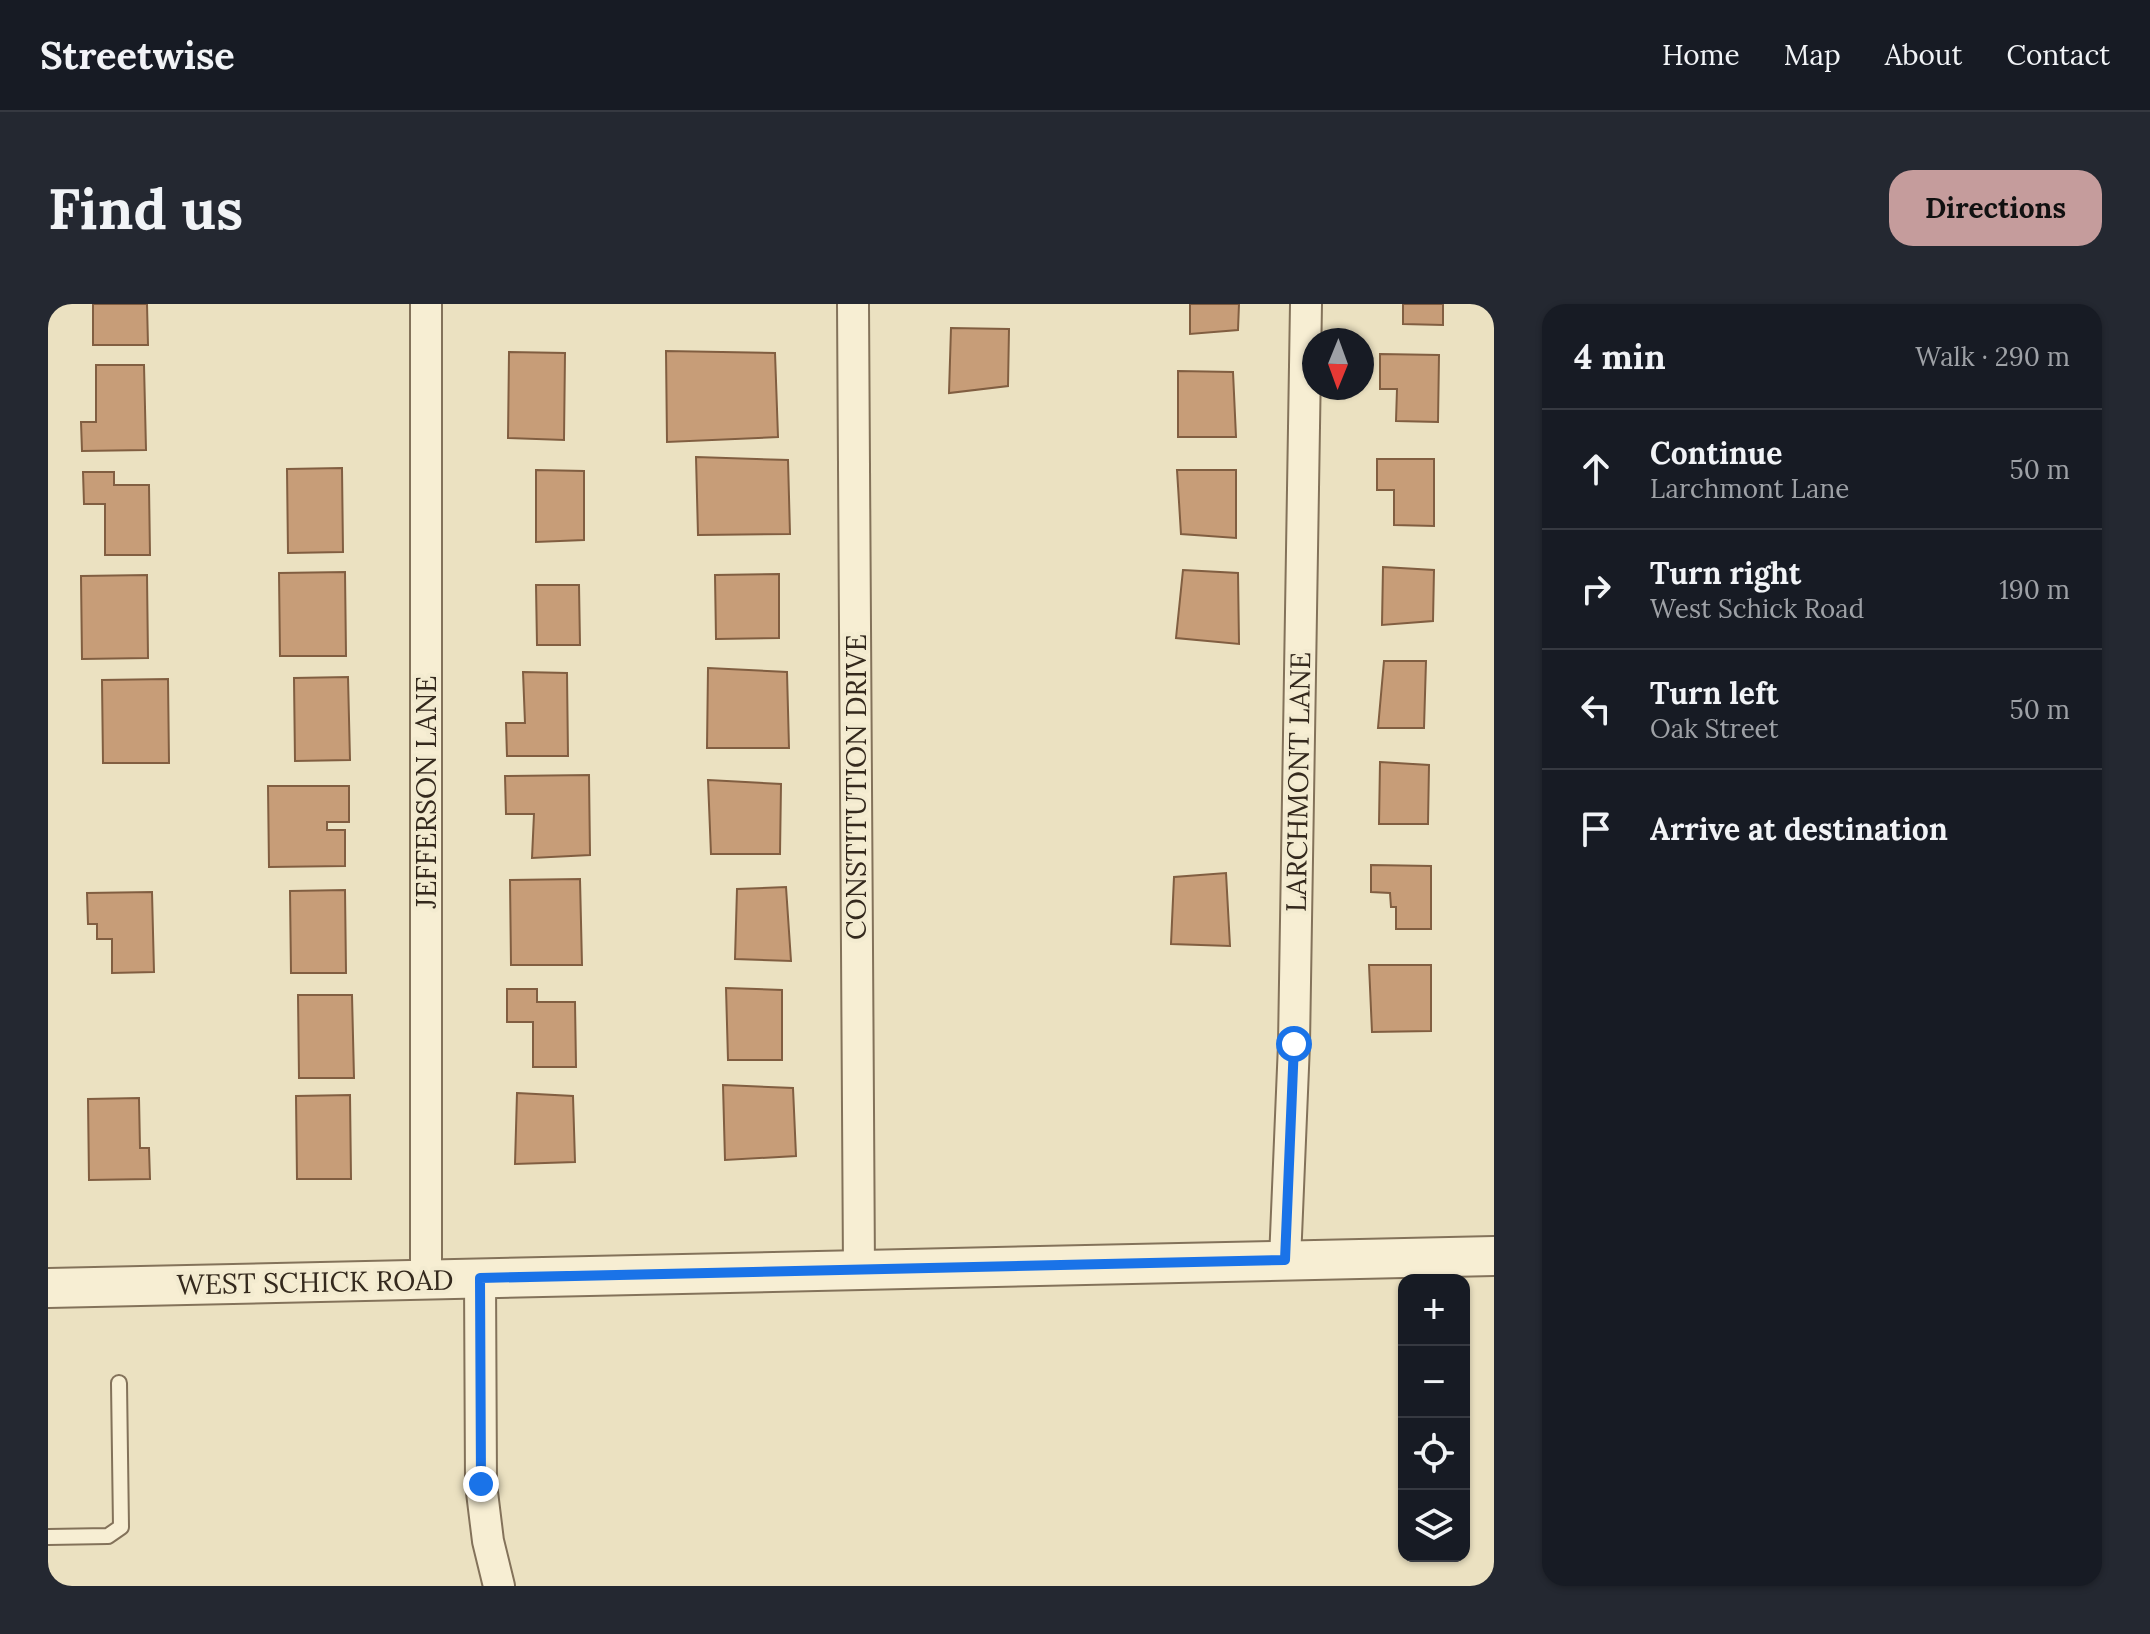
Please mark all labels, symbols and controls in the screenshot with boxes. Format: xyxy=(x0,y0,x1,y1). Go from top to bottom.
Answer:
text: Streetwise xyxy=(40,31,235,79)
text: Home xyxy=(1662,37,1740,73)
text: Map xyxy=(1784,37,1841,73)
text: About xyxy=(1885,37,1962,73)
text: Contact xyxy=(2006,37,2110,73)
button: Directions xyxy=(1889,170,2102,246)
text: Find us xyxy=(48,173,243,244)
north arrow xyxy=(1302,328,1374,400)
text: 4 min xyxy=(1574,335,1666,378)
text: Walk · 290 m xyxy=(1915,340,2070,373)
text: Continue xyxy=(1650,434,1782,472)
icon: ahead xyxy=(1574,447,1618,491)
text: 50 m xyxy=(2010,453,2070,486)
text: Larchmont Lane xyxy=(1650,472,1849,505)
text: Turn right xyxy=(1650,554,1801,592)
icon: right xyxy=(1574,567,1618,611)
text: 190 m xyxy=(1999,573,2070,606)
text: West Schick Road xyxy=(1650,592,1864,625)
street label: CONSTITUTION DRIVE xyxy=(838,634,874,940)
street label: LARCHMONT LANE xyxy=(1278,652,1318,912)
text: Turn left xyxy=(1650,674,1778,712)
street label: JEFFERSON LANE xyxy=(408,675,444,910)
icon: left xyxy=(1574,687,1618,731)
text: 50 m xyxy=(2010,693,2070,726)
text: Oak Street xyxy=(1650,712,1779,745)
icon: arrive xyxy=(1574,807,1618,851)
text: Arrive at destination xyxy=(1650,810,1948,848)
route start xyxy=(1276,1026,1312,1062)
street label: WEST SCHICK ROAD xyxy=(176,1262,454,1302)
map controls xyxy=(1398,1274,1470,1562)
button: + xyxy=(1398,1274,1470,1346)
button: − xyxy=(1398,1346,1470,1418)
button: locate xyxy=(1398,1418,1470,1490)
route end xyxy=(463,1466,499,1502)
button: layers xyxy=(1398,1490,1470,1562)

